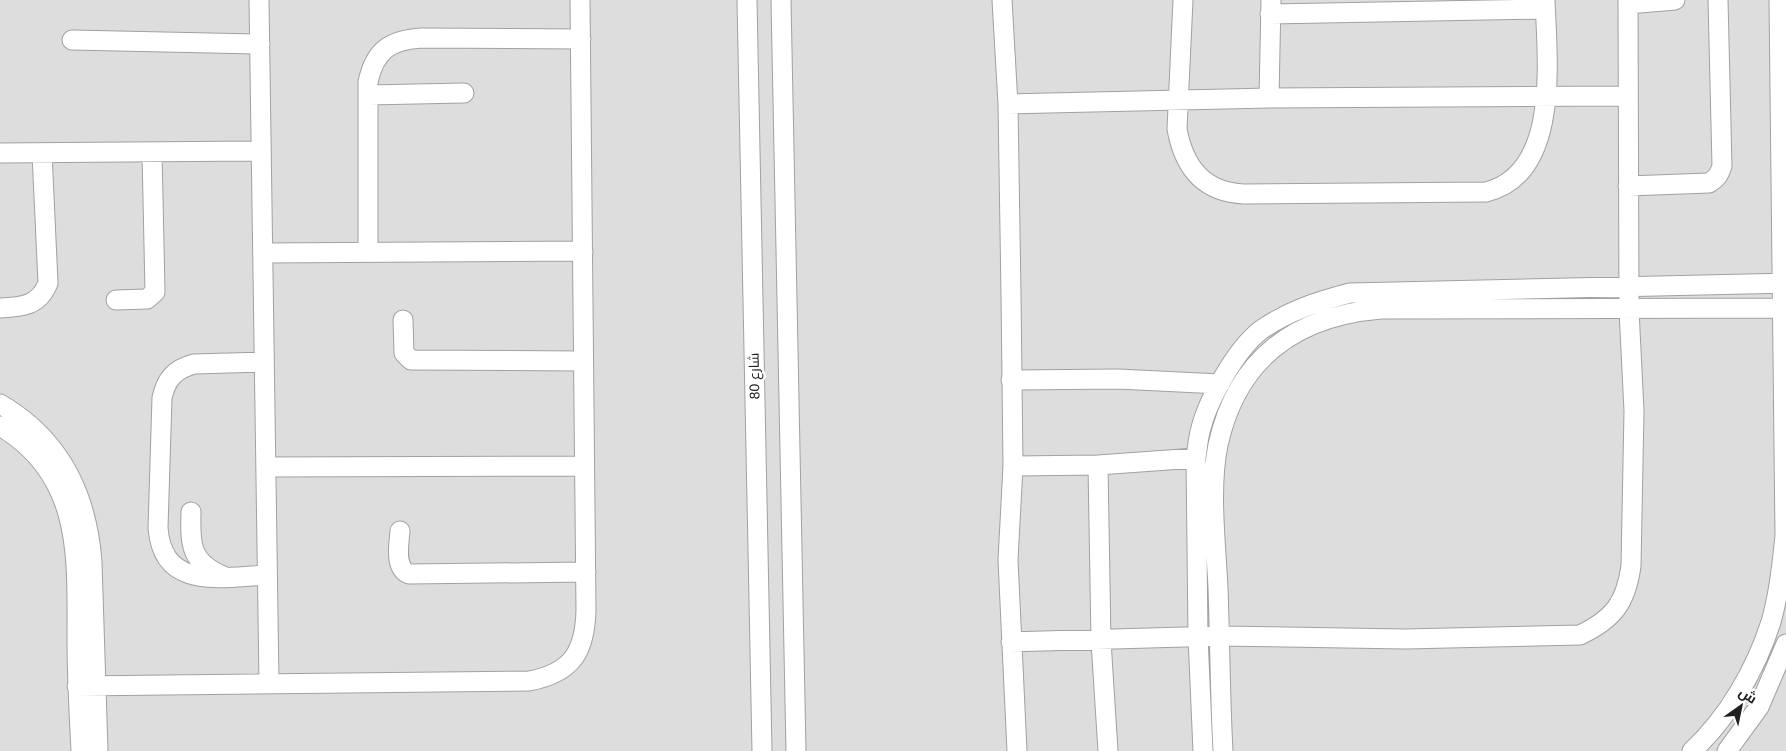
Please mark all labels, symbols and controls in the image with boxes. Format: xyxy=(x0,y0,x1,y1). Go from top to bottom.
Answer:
street label: شارع 80 xyxy=(746,353,763,399)
north arrow xyxy=(1716,681,1766,731)
text: ش xyxy=(1736,683,1760,708)

